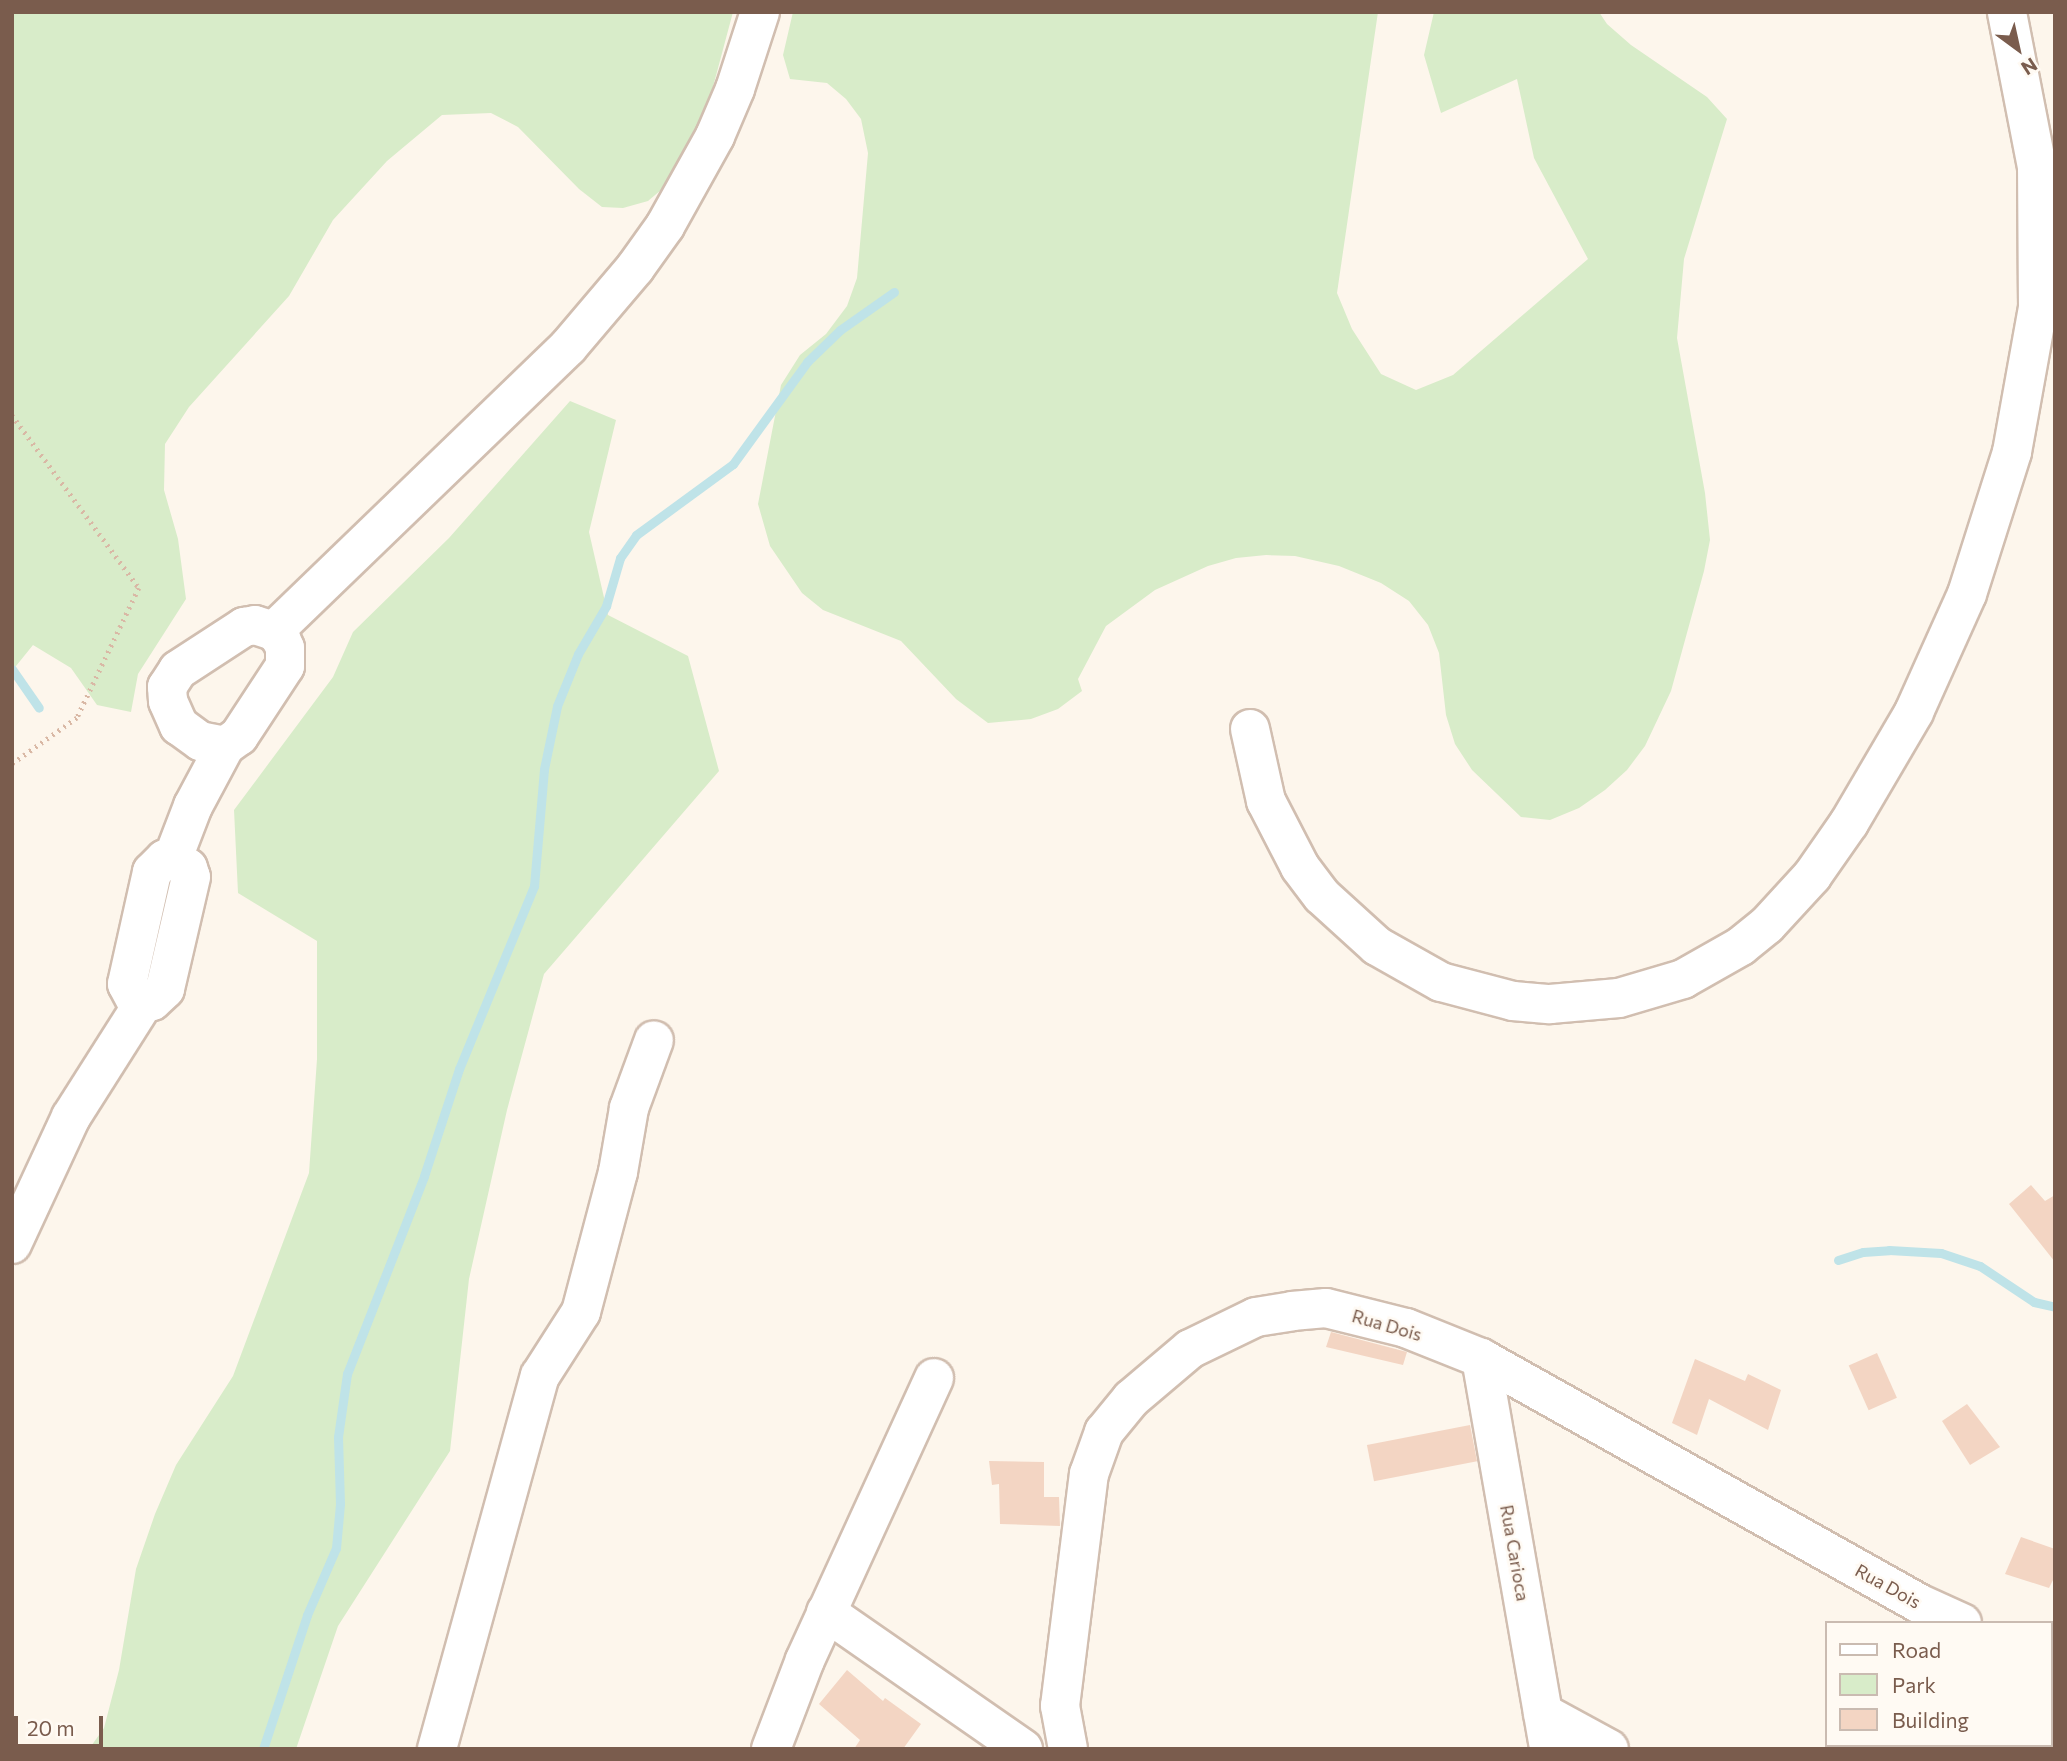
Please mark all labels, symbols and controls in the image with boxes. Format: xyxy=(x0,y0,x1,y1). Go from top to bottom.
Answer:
north arrow xyxy=(1983,14,2053,84)
text: N xyxy=(2017,53,2042,81)
street label: Rua Dois xyxy=(1350,1305,1424,1345)
street label: Rua Carioca xyxy=(1496,1503,1534,1603)
street label: Rua Dois xyxy=(1851,1559,1925,1613)
legend xyxy=(1826,1621,2053,1747)
text: Road xyxy=(1892,1637,1941,1662)
text: Park xyxy=(1892,1672,1936,1697)
scale bar xyxy=(18,1702,107,1746)
text: Building xyxy=(1892,1707,1969,1732)
text: 20 m xyxy=(27,1715,75,1740)

